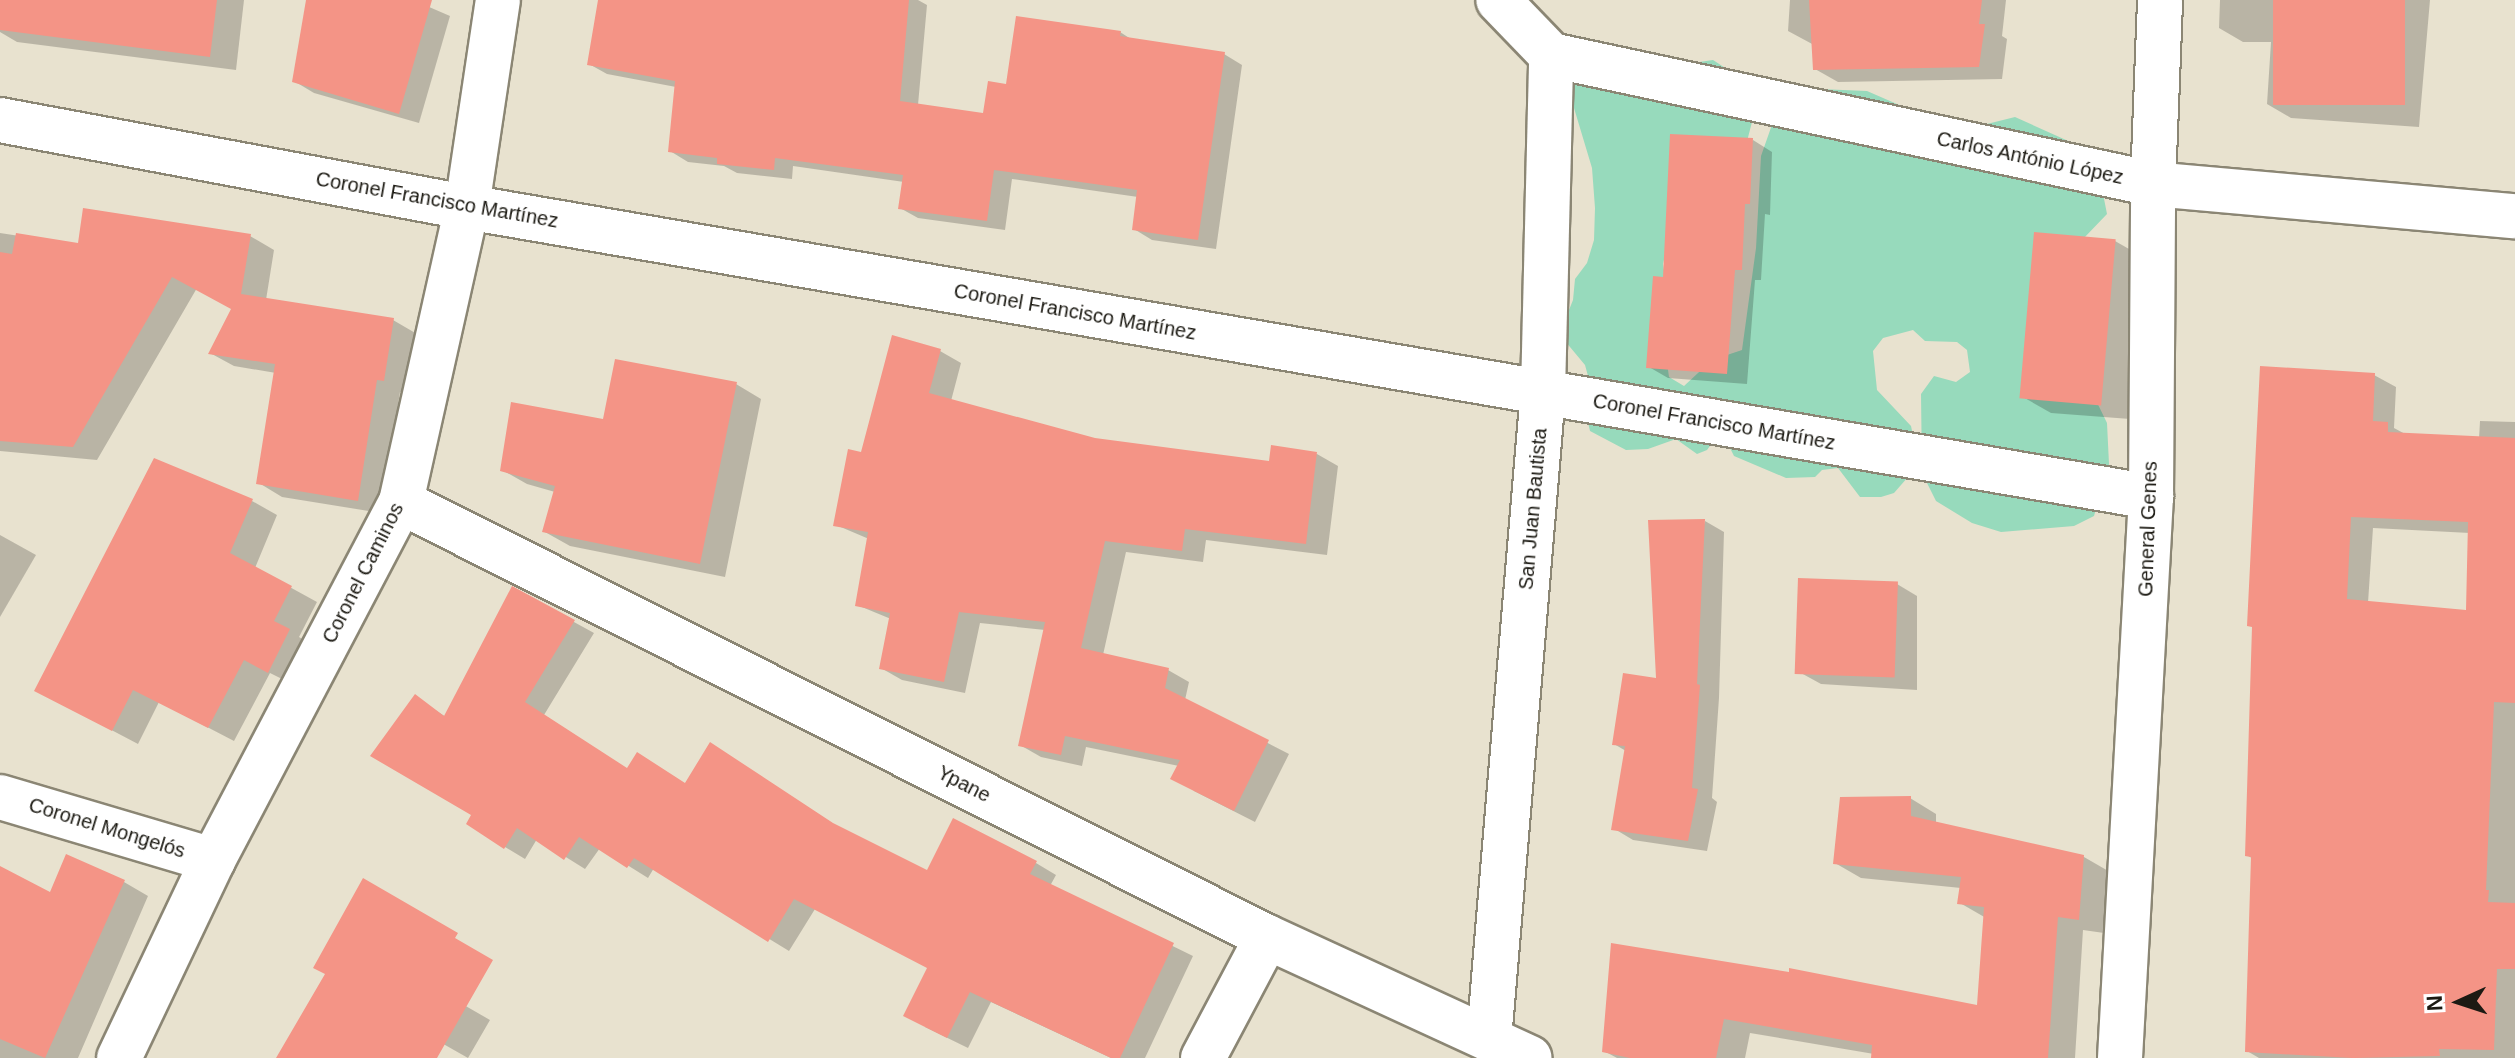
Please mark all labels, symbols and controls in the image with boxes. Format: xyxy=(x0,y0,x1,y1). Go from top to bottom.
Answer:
street label: Carlos António López xyxy=(1934,126,2126,190)
street label: Coronel Francisco Martínez xyxy=(314,167,560,233)
street label: Coronel Francisco Martínez xyxy=(952,279,1198,345)
street label: Coronel Francisco Martínez xyxy=(1591,389,1837,455)
street label: San Juan Bautista xyxy=(1514,427,1552,591)
street label: General Genes xyxy=(2134,461,2162,597)
street label: Coronel Caminos xyxy=(317,499,409,647)
street label: Ypane xyxy=(933,761,995,807)
street label: Coronel Mongelós xyxy=(26,793,188,863)
north arrow xyxy=(2419,962,2499,1042)
text: N xyxy=(2422,995,2447,1012)

